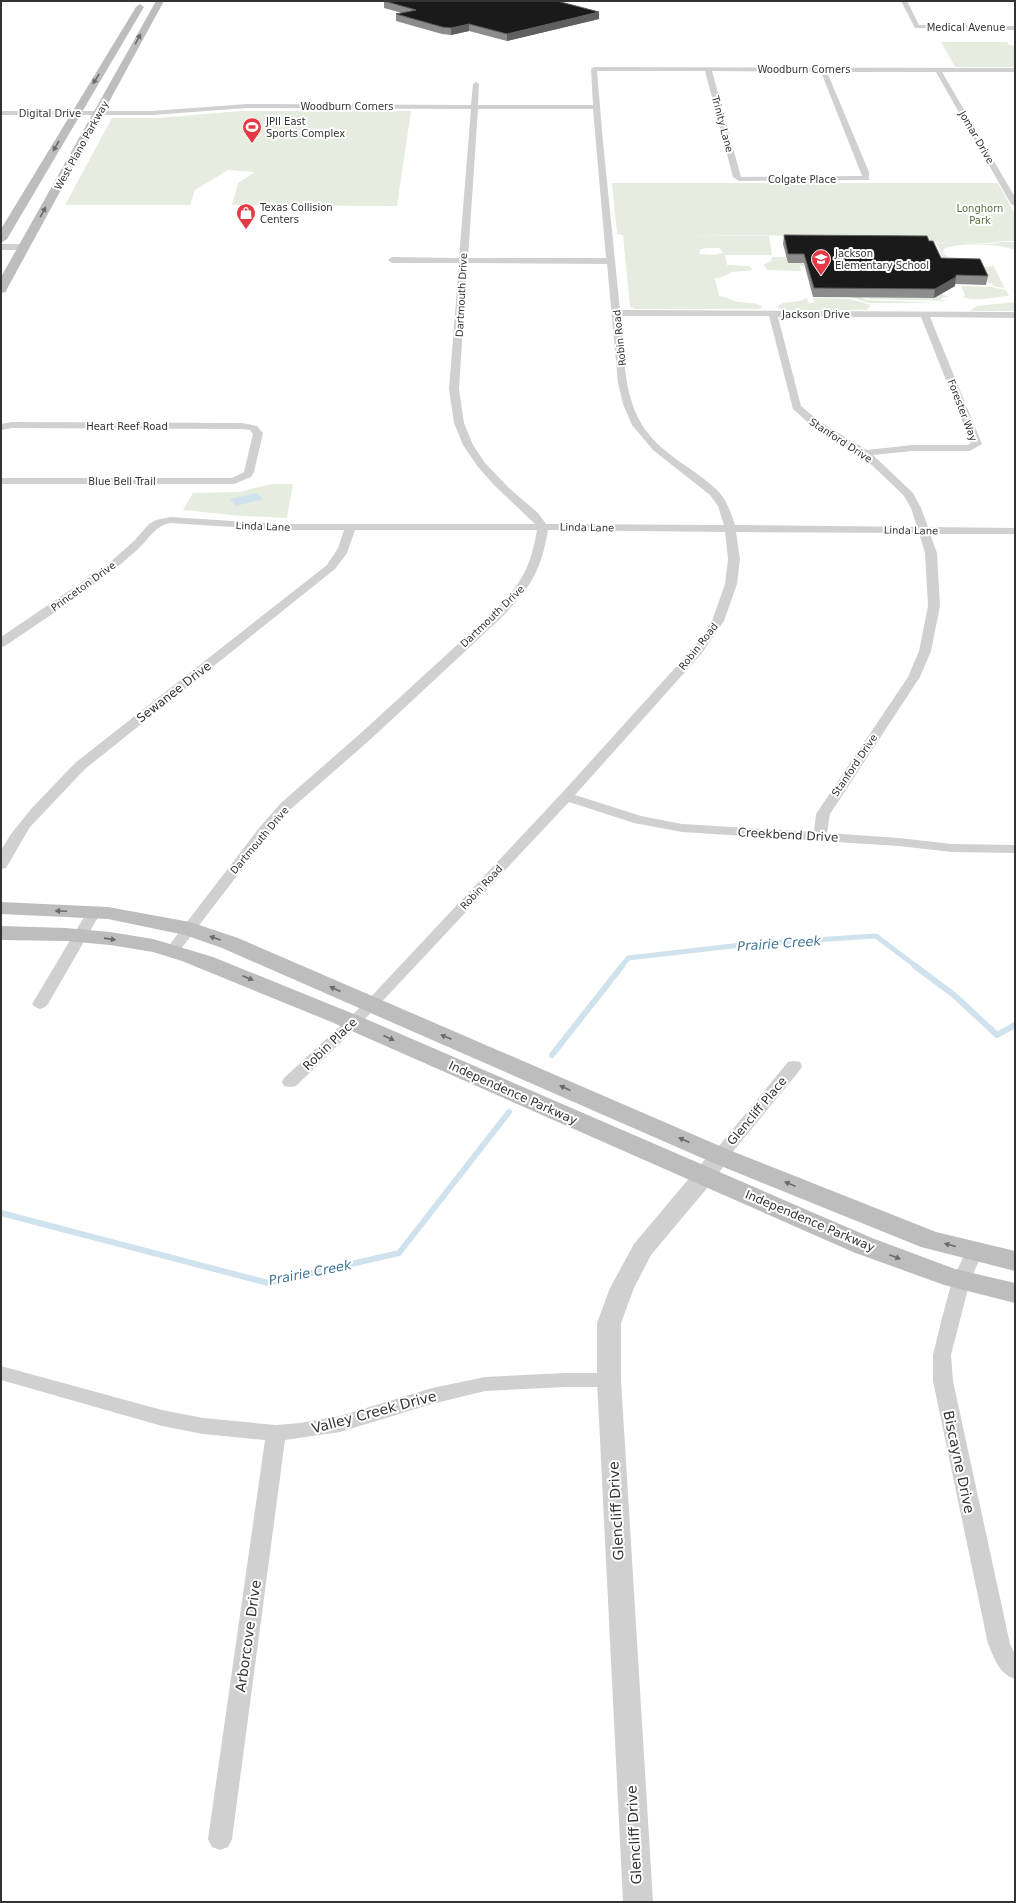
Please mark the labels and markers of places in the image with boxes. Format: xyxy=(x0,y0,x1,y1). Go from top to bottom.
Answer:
sports icon: JPII East Sports Complex xyxy=(241,116,263,144)
place label: JPII East Sports Complex xyxy=(265,116,345,139)
shop icon: Texas Collision Centers xyxy=(235,202,257,230)
place label: Texas Collision Centers xyxy=(259,202,333,225)
school or university icon: Jackson Elementary School xyxy=(810,248,832,276)
place label: Jackson Elementary School xyxy=(834,248,929,271)

